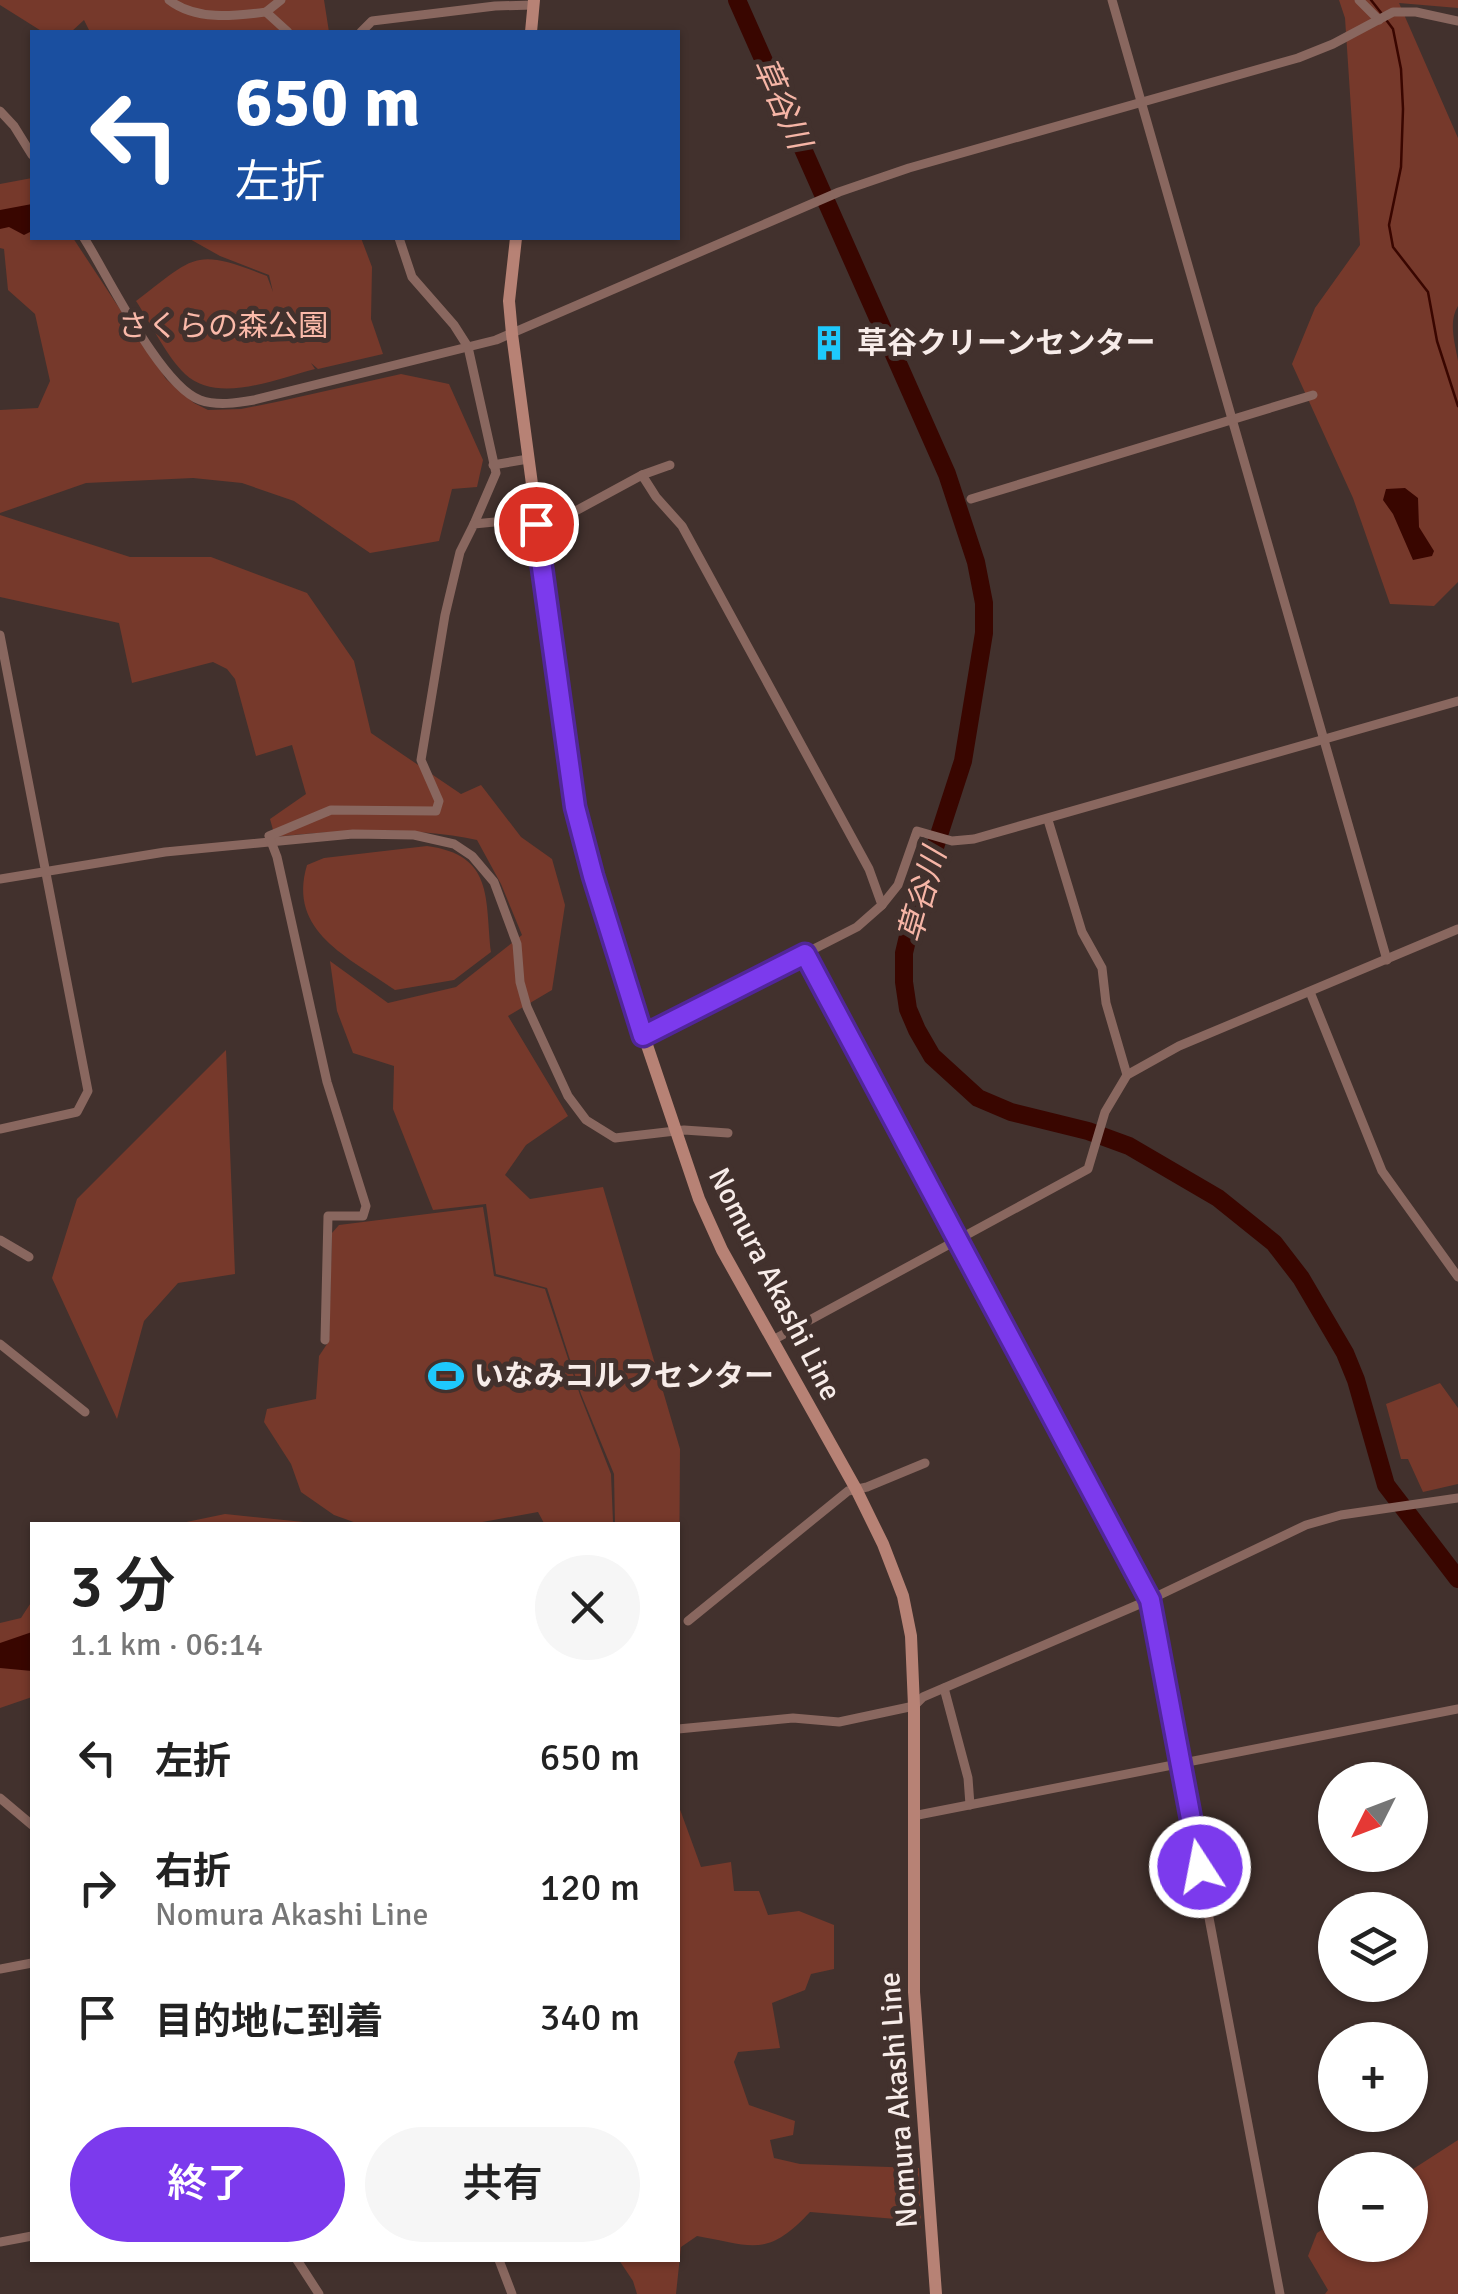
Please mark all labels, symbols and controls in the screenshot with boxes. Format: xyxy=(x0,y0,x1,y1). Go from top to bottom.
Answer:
water label: 草谷川 xyxy=(744,51,820,158)
text: 650 m xyxy=(235,59,420,145)
icon: left xyxy=(70,70,200,200)
text: 左折 xyxy=(235,155,325,210)
park label: さくらの森公園 xyxy=(118,308,328,345)
building icon: 草谷クリーンセンター xyxy=(810,324,848,362)
place label: 草谷クリーンセンター xyxy=(857,325,1156,362)
pin xyxy=(494,482,579,567)
icon: arrive xyxy=(509,497,564,552)
water label: 草谷川 xyxy=(891,841,955,947)
street label: Nomura Akashi Line xyxy=(700,1162,849,1407)
sports icon: いなみコルフセンター xyxy=(427,1357,465,1395)
place label: いなみコルフセンター xyxy=(474,1358,774,1395)
text: 3 分 xyxy=(70,1550,176,1624)
button: close xyxy=(535,1555,640,1660)
text: 1.1 km · 06:14 xyxy=(70,1625,263,1664)
icon: left xyxy=(70,1730,125,1785)
text: 650 m xyxy=(540,1734,640,1781)
text: 左折 xyxy=(155,1738,231,1785)
north arrow xyxy=(1318,1762,1428,1872)
map controls xyxy=(1318,1762,1428,2262)
position arrow xyxy=(1148,1815,1252,1919)
text: 右折 xyxy=(155,1848,231,1895)
icon: right xyxy=(70,1860,125,1915)
text: 120 m xyxy=(540,1864,640,1911)
button: layers xyxy=(1318,1892,1428,2002)
text: Nomura Akashi Line xyxy=(155,1895,428,1934)
street label: Nomura Akashi Line xyxy=(871,1971,926,2229)
icon: arrive xyxy=(70,1990,125,2045)
text: 340 m xyxy=(540,1994,640,2041)
text: 目的地に到着 xyxy=(155,1998,383,2045)
button: + xyxy=(1318,2022,1428,2132)
button: 終了 xyxy=(70,2127,345,2242)
button: 共有 xyxy=(365,2127,640,2242)
button: − xyxy=(1318,2152,1428,2262)

